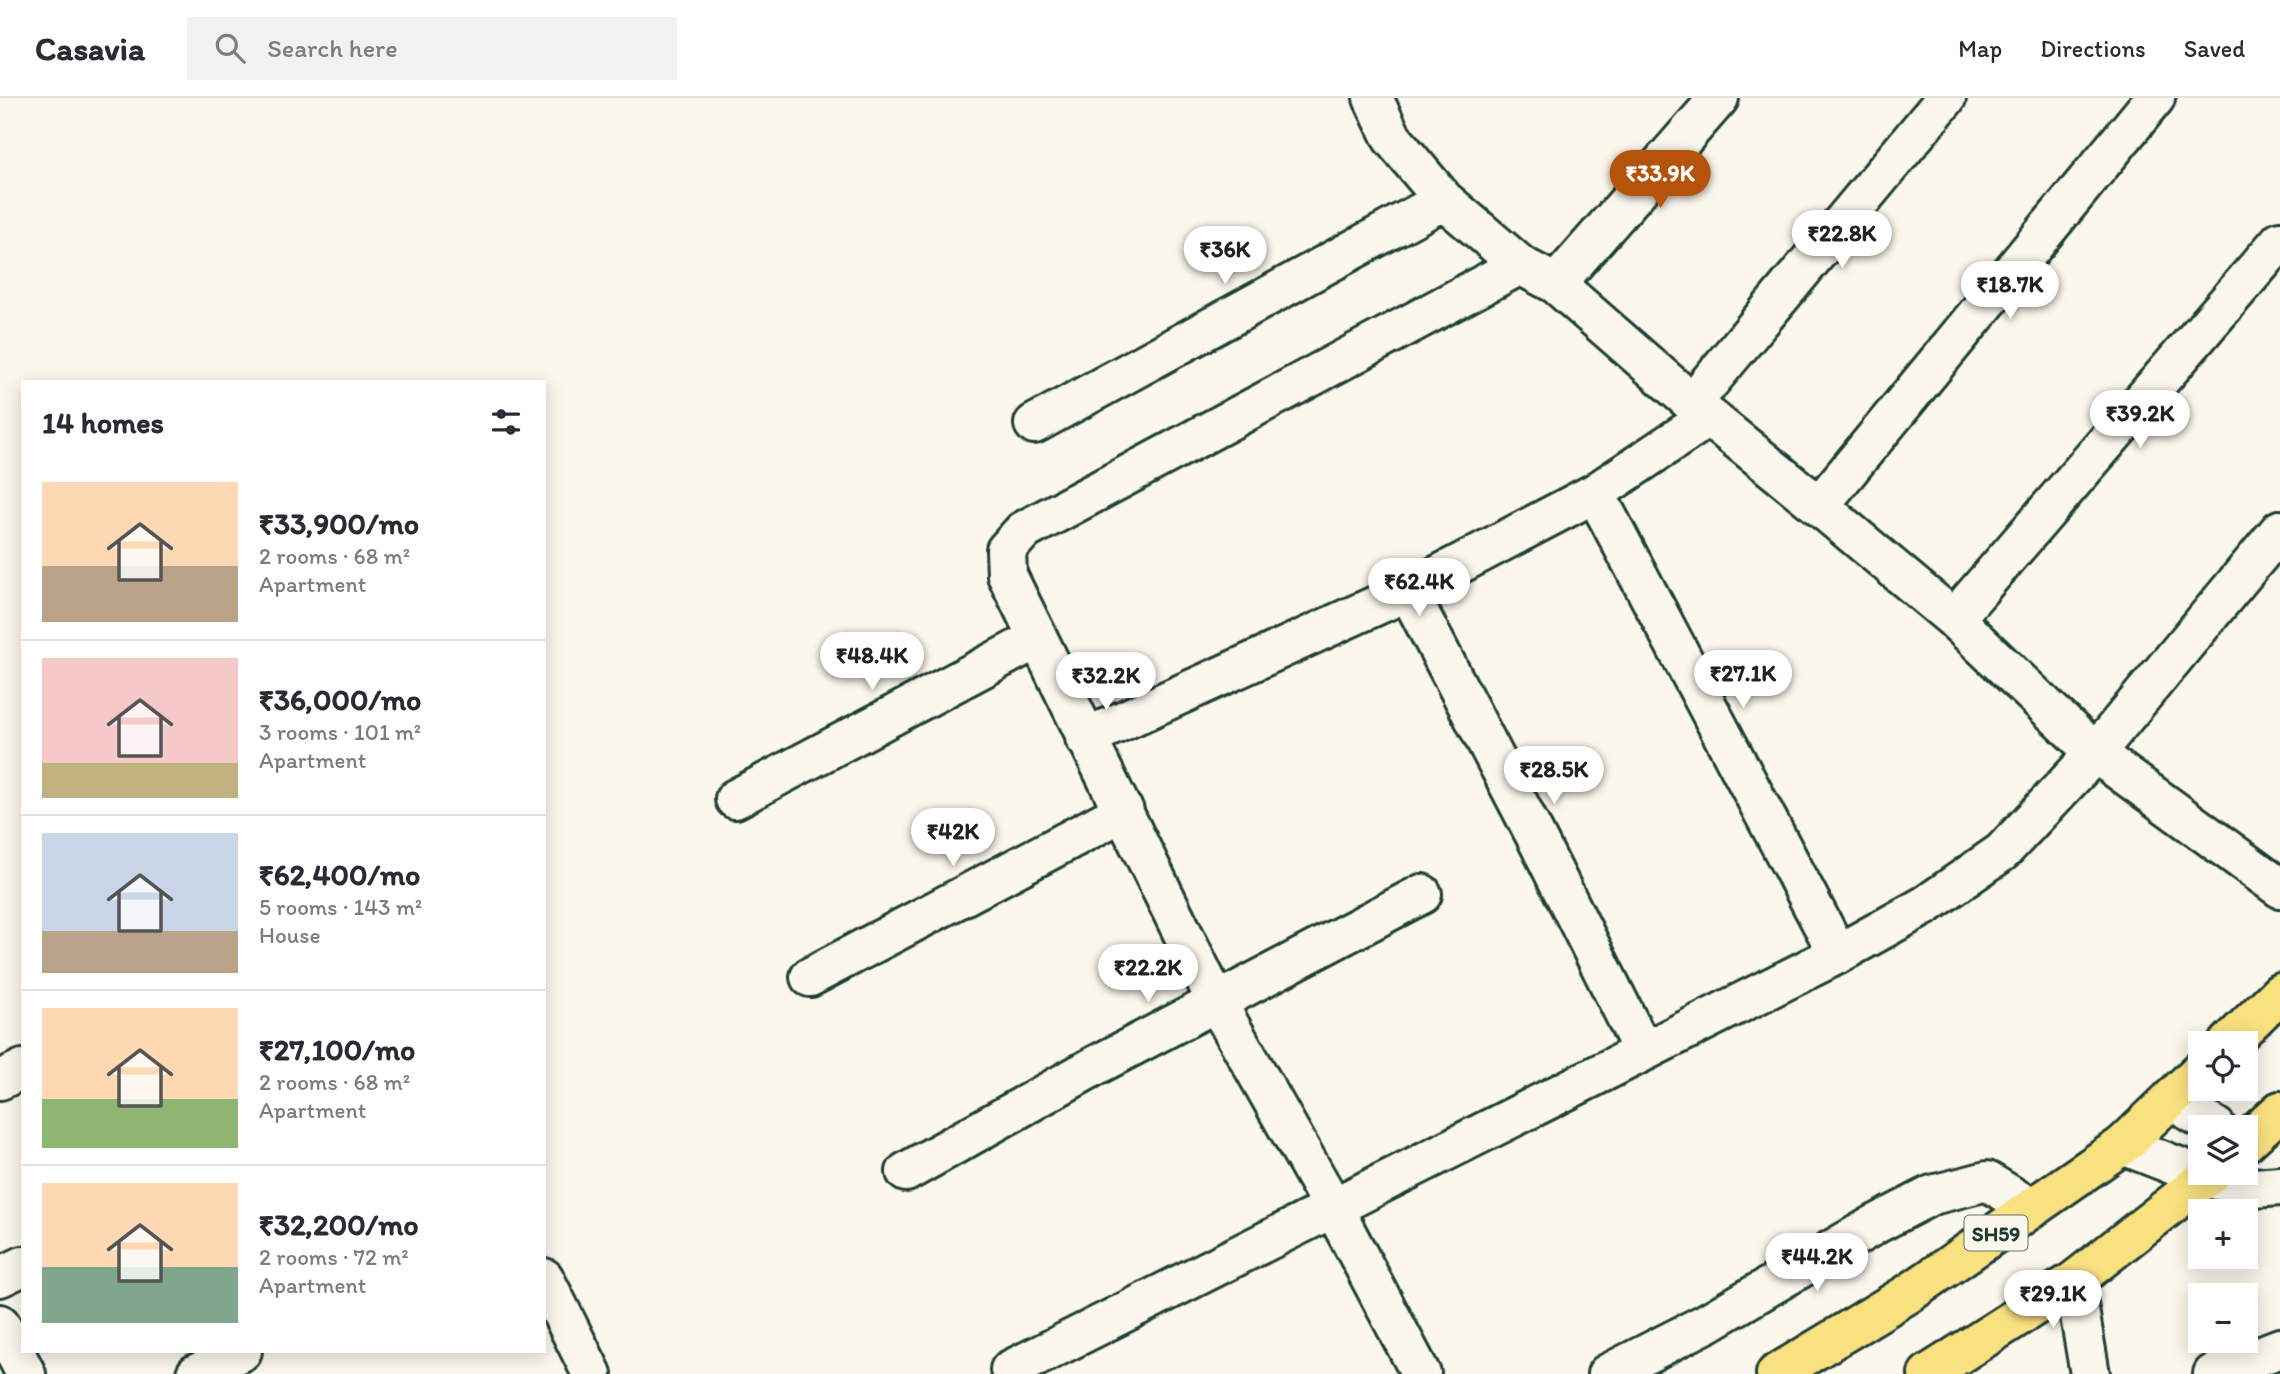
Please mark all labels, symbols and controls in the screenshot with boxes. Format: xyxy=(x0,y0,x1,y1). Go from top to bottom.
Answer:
search box xyxy=(187,17,677,80)
text: Casavia xyxy=(35,29,145,68)
icon: search xyxy=(211,29,249,67)
text: Search here xyxy=(267,32,398,64)
text: Map xyxy=(1958,34,2002,63)
text: Directions xyxy=(2040,34,2146,63)
text: Saved xyxy=(2184,34,2245,63)
pin: ₹33.9K xyxy=(1603,150,1717,210)
text: ₹33.9K xyxy=(1626,159,1694,187)
pin: ₹22.8K xyxy=(1785,211,1899,270)
text: ₹22.8K xyxy=(1808,219,1876,247)
pin: ₹36K xyxy=(1184,226,1266,286)
text: ₹36K xyxy=(1200,235,1250,263)
pin: ₹18.7K xyxy=(1953,262,2067,321)
text: ₹18.7K xyxy=(1977,270,2043,298)
pin: ₹39.2K xyxy=(2083,390,2197,450)
text: ₹39.2K xyxy=(2106,399,2174,427)
icon: filters xyxy=(487,403,525,441)
text: 14 homes xyxy=(42,404,164,441)
text: ₹33,900/mo xyxy=(259,505,419,542)
icon: home xyxy=(98,510,182,594)
text: 2 rooms · 68 m² xyxy=(259,542,410,570)
pin: ₹62.4K xyxy=(1362,559,1476,618)
text: ₹62.4K xyxy=(1384,567,1454,595)
text: Apartment xyxy=(259,570,366,598)
pin: ₹48.4K xyxy=(815,632,929,692)
text: ₹48.4K xyxy=(836,641,908,669)
pin: ₹27.1K xyxy=(1686,650,1800,710)
pin: ₹32.2K xyxy=(1049,652,1163,712)
text: ₹27.1K xyxy=(1710,659,1776,687)
text: ₹32.2K xyxy=(1072,661,1140,689)
text: ₹36,000/mo xyxy=(259,681,421,718)
icon: home xyxy=(98,686,182,770)
text: 3 rooms · 101 m² xyxy=(259,718,421,746)
text: Apartment xyxy=(259,746,366,774)
pin: ₹28.5K xyxy=(1497,746,1611,806)
text: ₹28.5K xyxy=(1520,755,1588,783)
pin: ₹42K xyxy=(912,808,994,868)
text: ₹42K xyxy=(927,817,979,845)
text: ₹62,400/mo xyxy=(259,856,420,893)
icon: home xyxy=(98,861,182,945)
text: 5 rooms · 143 m² xyxy=(259,893,422,921)
text: House xyxy=(259,921,321,949)
pin: ₹22.2K xyxy=(1091,944,1205,1004)
text: ₹22.2K xyxy=(1114,953,1182,981)
text: ₹27,100/mo xyxy=(259,1031,415,1068)
map controls xyxy=(2188,1031,2258,1353)
button: locate xyxy=(2188,1031,2258,1101)
icon: home xyxy=(98,1036,182,1120)
text: 2 rooms · 68 m² xyxy=(259,1068,410,1096)
text: Apartment xyxy=(259,1096,366,1124)
button: layers xyxy=(2188,1115,2258,1185)
button: + xyxy=(2188,1199,2258,1269)
text: ₹32,200/mo xyxy=(259,1206,419,1243)
icon: home xyxy=(98,1211,182,1295)
road number: SH59 xyxy=(1965,1216,2028,1250)
pin: ₹44.2K xyxy=(1760,1234,1874,1293)
text: ₹44.2K xyxy=(1781,1242,1853,1270)
text: 2 rooms · 72 m² xyxy=(259,1243,409,1271)
pin: ₹29.1K xyxy=(1996,1270,2110,1330)
text: Apartment xyxy=(259,1271,366,1299)
text: ₹29.1K xyxy=(2020,1279,2086,1307)
button: − xyxy=(2188,1283,2258,1353)

